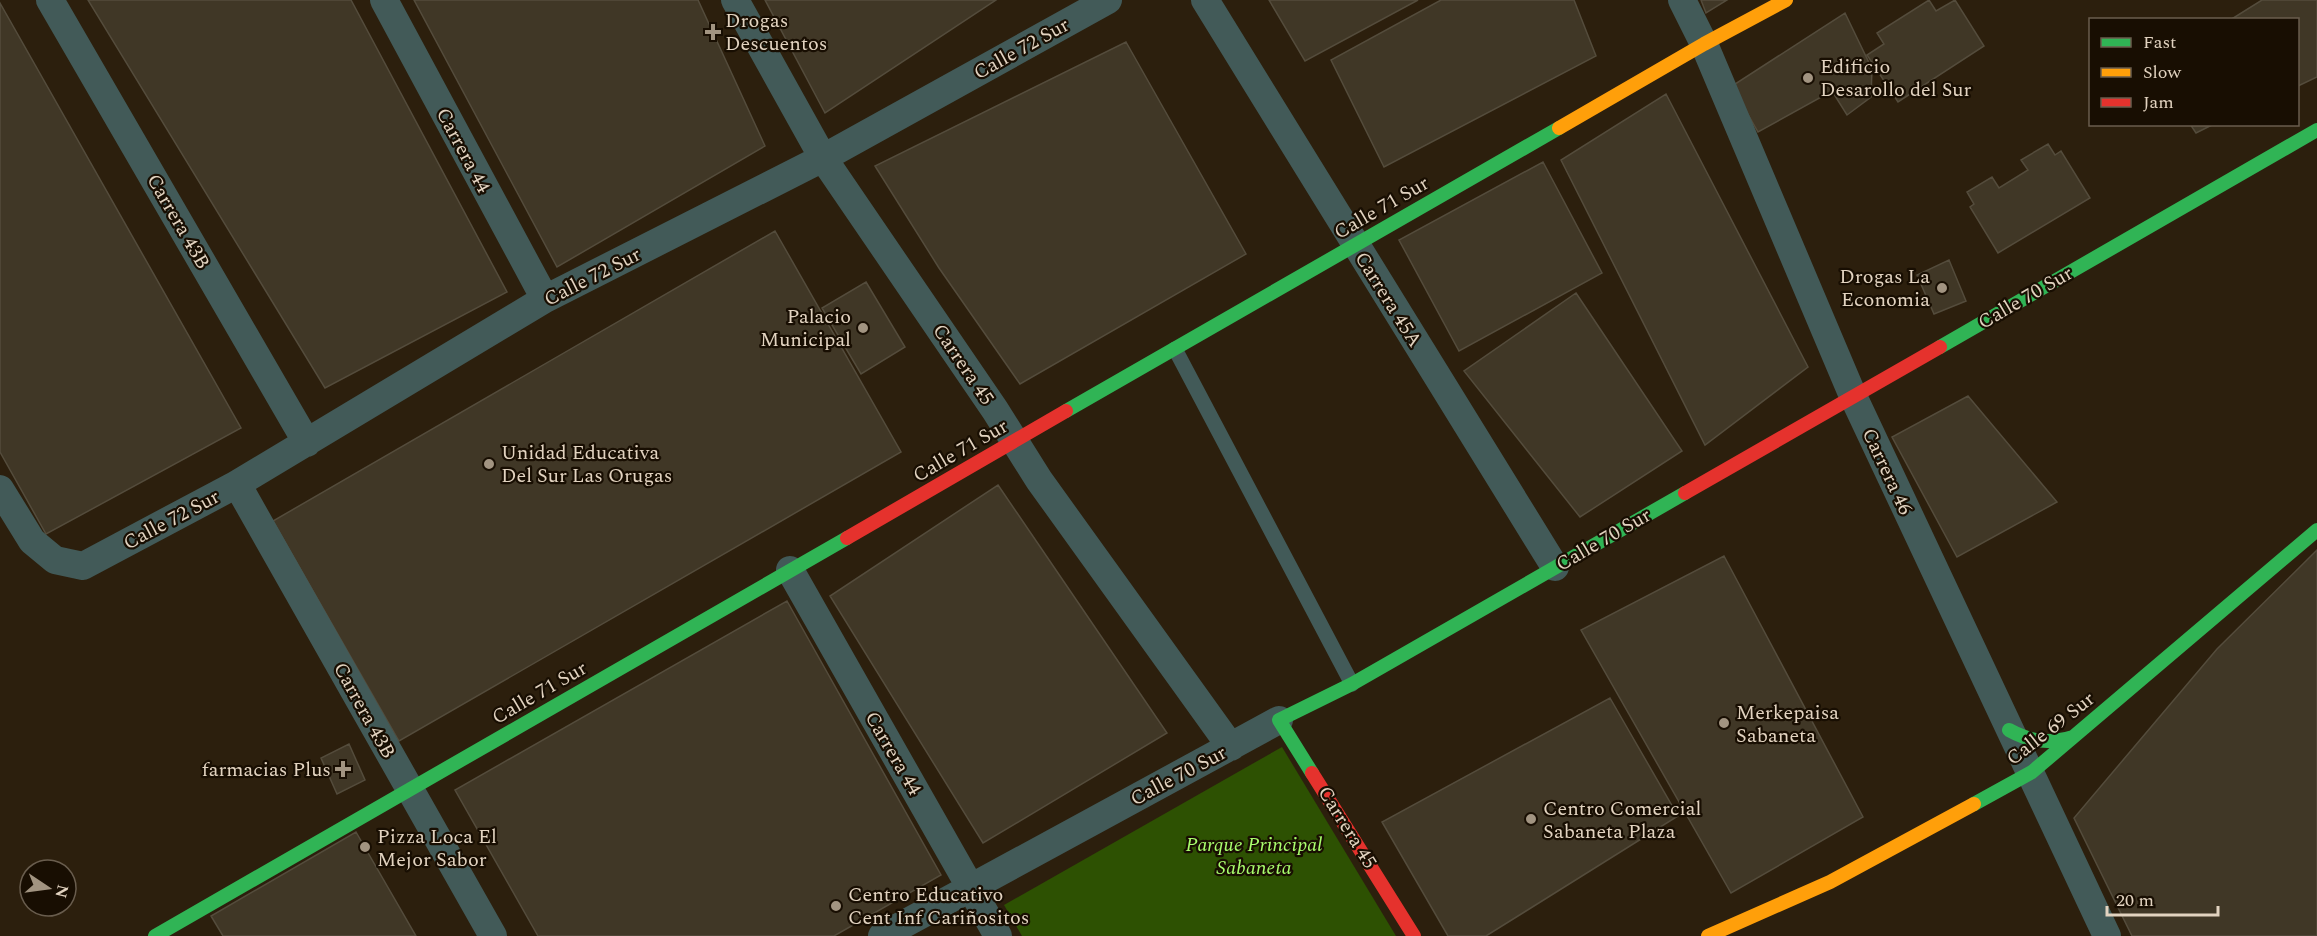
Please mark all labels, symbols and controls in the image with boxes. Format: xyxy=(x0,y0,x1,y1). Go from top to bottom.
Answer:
place label: Drogas Descuentos xyxy=(725,6,827,59)
street label: Calle 72 Sur xyxy=(968,10,1075,88)
legend xyxy=(2089,18,2299,126)
marker: Drogas Descuentos xyxy=(706,25,720,39)
text: Fast xyxy=(2143,29,2176,56)
place label: Edificio Desarollo del Sur xyxy=(1820,52,1971,105)
text: Slow xyxy=(2143,59,2182,86)
marker: Edificio Desarollo del Sur xyxy=(1801,71,1815,85)
text: Jam xyxy=(2143,89,2174,116)
street label: Carrera 44 xyxy=(428,102,498,198)
street label: Carrera 43B xyxy=(139,168,218,275)
street label: Calle 71 Sur xyxy=(1328,168,1435,247)
street label: Calle 72 Sur xyxy=(539,240,646,314)
street label: Carrera 45A xyxy=(1347,246,1429,353)
street label: Calle 70 Sur xyxy=(1972,258,2079,337)
place label: Drogas La Economia xyxy=(1839,262,1930,315)
marker: Drogas La Economia xyxy=(1935,281,1949,295)
place label: Palacio Municipal xyxy=(760,302,851,355)
street label: Carrera 45 xyxy=(925,318,1002,411)
marker: Palacio Municipal xyxy=(856,321,870,335)
street label: Calle 71 Sur xyxy=(907,411,1014,490)
street label: Carrera 46 xyxy=(1854,423,1920,520)
place label: Unidad Educativa Del Sur Las Orugas xyxy=(501,438,672,491)
marker: Unidad Educativa Del Sur Las Orugas xyxy=(482,457,496,471)
street label: Calle 72 Sur xyxy=(118,482,225,558)
street label: Calle 70 Sur xyxy=(1550,500,1657,579)
street label: Calle 71 Sur xyxy=(486,653,593,732)
street label: Carrera 43B xyxy=(325,657,403,764)
street label: Calle 69 Sur xyxy=(2000,684,2101,773)
place label: Merkepaisa Sabaneta xyxy=(1736,698,1839,751)
street label: Carrera 44 xyxy=(857,706,929,801)
marker: Merkepaisa Sabaneta xyxy=(1717,716,1731,730)
street label: Calle 70 Sur xyxy=(1125,738,1232,814)
place label: farmacias Plus xyxy=(202,755,331,785)
marker: farmacias Plus xyxy=(336,762,350,776)
street label: Carrera 45 xyxy=(1310,780,1384,875)
place label: Centro Comercial Sabaneta Plaza xyxy=(1543,794,1701,847)
marker: Centro Comercial Sabaneta Plaza xyxy=(1524,812,1538,826)
place label: Pizza Loca El Mejor Sabor xyxy=(377,822,497,875)
park label: Parque Principal Sabaneta xyxy=(1186,830,1322,883)
marker: Pizza Loca El Mejor Sabor xyxy=(358,840,372,854)
north arrow xyxy=(18,858,78,918)
scale bar xyxy=(2107,879,2218,917)
place label: Centro Educativo Cent Inf Cariñositos xyxy=(848,880,1029,933)
text: N xyxy=(48,882,75,900)
text: 20 m xyxy=(2116,887,2154,914)
marker: Centro Educativo Cent Inf Cariñositos xyxy=(829,899,843,913)

